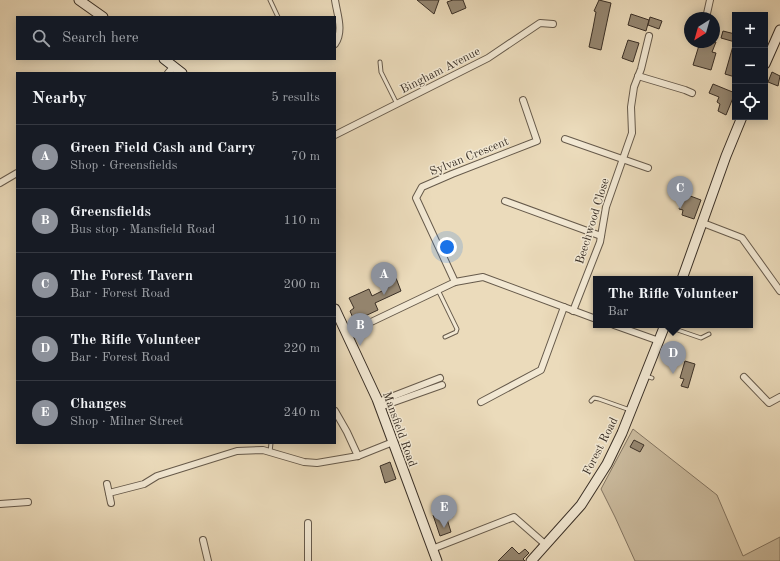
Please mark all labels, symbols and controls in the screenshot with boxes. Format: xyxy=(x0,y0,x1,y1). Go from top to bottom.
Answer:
north arrow xyxy=(684,12,720,48)
map controls xyxy=(732,12,768,120)
button: + xyxy=(732,12,768,48)
search box xyxy=(16,16,336,60)
icon: search xyxy=(30,27,52,49)
text: Search here xyxy=(62,31,139,46)
street label: Bingham Avenue xyxy=(399,45,483,96)
button: − xyxy=(732,48,768,84)
button: locate xyxy=(732,84,768,120)
text: Nearby xyxy=(32,90,87,107)
text: 5 results xyxy=(271,91,320,104)
street label: Sylvan Crescent xyxy=(428,136,511,178)
text: Green Field Cash and Carry xyxy=(70,141,256,156)
text: A xyxy=(40,150,50,163)
text: 70 m xyxy=(291,150,320,163)
text: Shop · Greensfields xyxy=(70,159,177,172)
street label: Beechwood Close xyxy=(574,176,612,266)
pin: C xyxy=(667,176,693,209)
text: Greensfields xyxy=(70,205,151,220)
text: B xyxy=(40,214,50,227)
text: 110 m xyxy=(283,214,320,227)
text: Bus stop · Mansfield Road xyxy=(70,223,215,236)
your location xyxy=(437,237,457,257)
pin: A xyxy=(371,262,397,295)
text: The Forest Tavern xyxy=(70,269,193,284)
popup xyxy=(593,276,753,328)
text: C xyxy=(41,278,49,291)
text: 200 m xyxy=(283,278,320,291)
text: Bar · Forest Road xyxy=(70,287,170,300)
text: The Rifle Volunteer xyxy=(608,287,738,302)
text: Bar xyxy=(608,305,628,318)
pin: B xyxy=(347,313,373,346)
text: The Rifle Volunteer xyxy=(70,333,201,348)
pin: D xyxy=(660,341,686,374)
text: D xyxy=(40,342,50,355)
text: 220 m xyxy=(283,342,320,355)
text: Bar · Forest Road xyxy=(70,351,170,364)
street label: Mansfield Road xyxy=(380,390,418,469)
text: Changes xyxy=(70,397,126,412)
text: E xyxy=(41,406,49,419)
text: 240 m xyxy=(283,406,320,419)
text: Shop · Milner Street xyxy=(70,415,184,428)
street label: Forest Road xyxy=(581,416,621,477)
pin: E xyxy=(431,495,457,528)

